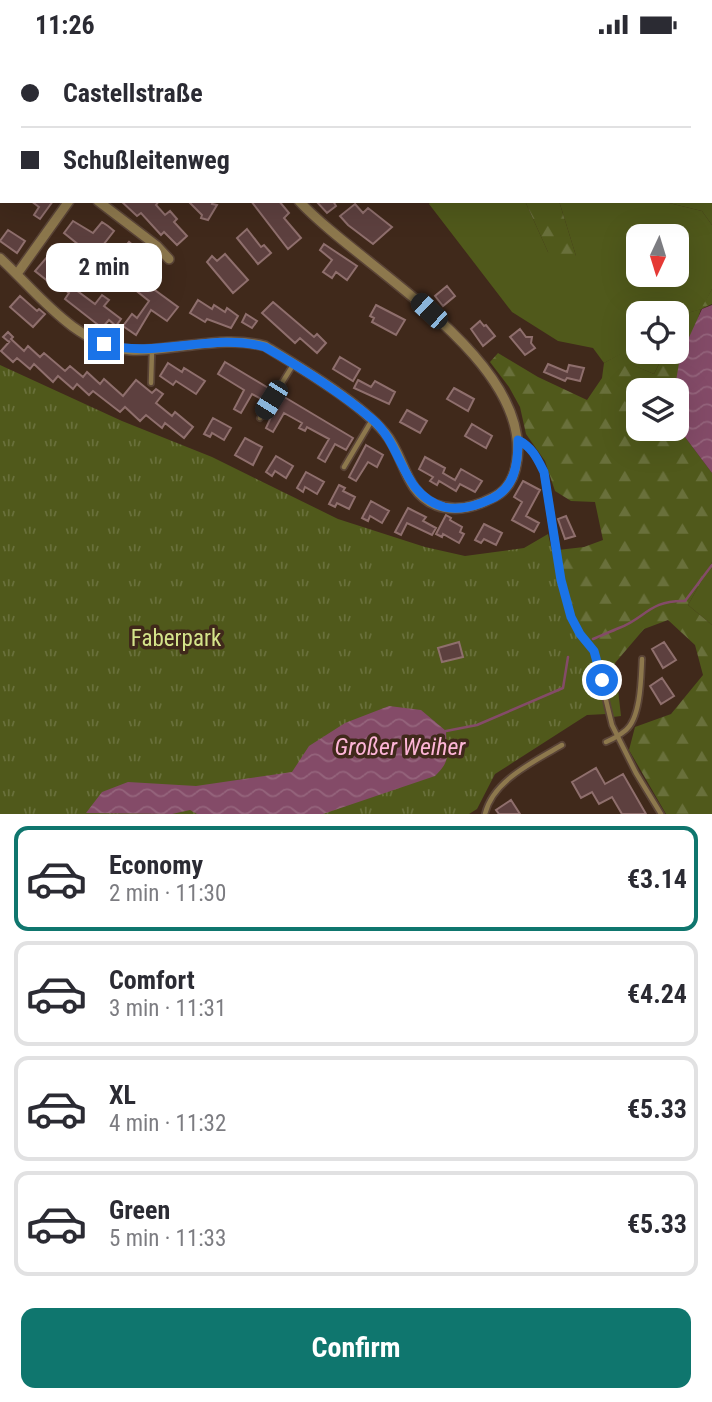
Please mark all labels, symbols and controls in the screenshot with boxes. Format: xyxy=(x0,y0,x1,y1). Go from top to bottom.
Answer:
text: 11:26 xyxy=(35,10,95,40)
text: Castellstraße xyxy=(63,78,203,108)
text: Schußleitenweg xyxy=(63,145,230,175)
north arrow xyxy=(626,224,690,287)
map controls xyxy=(626,224,689,441)
callout: 2 min xyxy=(46,243,162,292)
text: 2 min xyxy=(78,254,130,281)
car xyxy=(407,289,452,333)
button: locate xyxy=(626,301,689,364)
route end xyxy=(88,328,120,360)
car xyxy=(251,377,292,423)
button: layers xyxy=(626,378,689,441)
park label: Faberpark xyxy=(131,625,222,652)
route start xyxy=(586,664,618,696)
water label: Großer Weiher xyxy=(335,733,466,761)
icon: car xyxy=(25,847,88,910)
text: Economy xyxy=(109,850,203,880)
text: €3.14 xyxy=(627,864,687,894)
text: 2 min · 11:30 xyxy=(109,880,226,907)
icon: car xyxy=(25,962,88,1025)
text: Comfort xyxy=(109,965,195,995)
text: €4.24 xyxy=(627,979,687,1009)
text: 3 min · 11:31 xyxy=(109,995,226,1022)
icon: car xyxy=(25,1077,88,1140)
text: XL xyxy=(109,1080,136,1110)
text: €5.33 xyxy=(627,1094,687,1124)
text: 4 min · 11:32 xyxy=(109,1110,226,1137)
icon: car xyxy=(25,1192,88,1255)
text: Green xyxy=(109,1195,170,1225)
text: €5.33 xyxy=(627,1209,687,1239)
text: 5 min · 11:33 xyxy=(109,1225,226,1252)
button: Confirm xyxy=(21,1308,691,1388)

